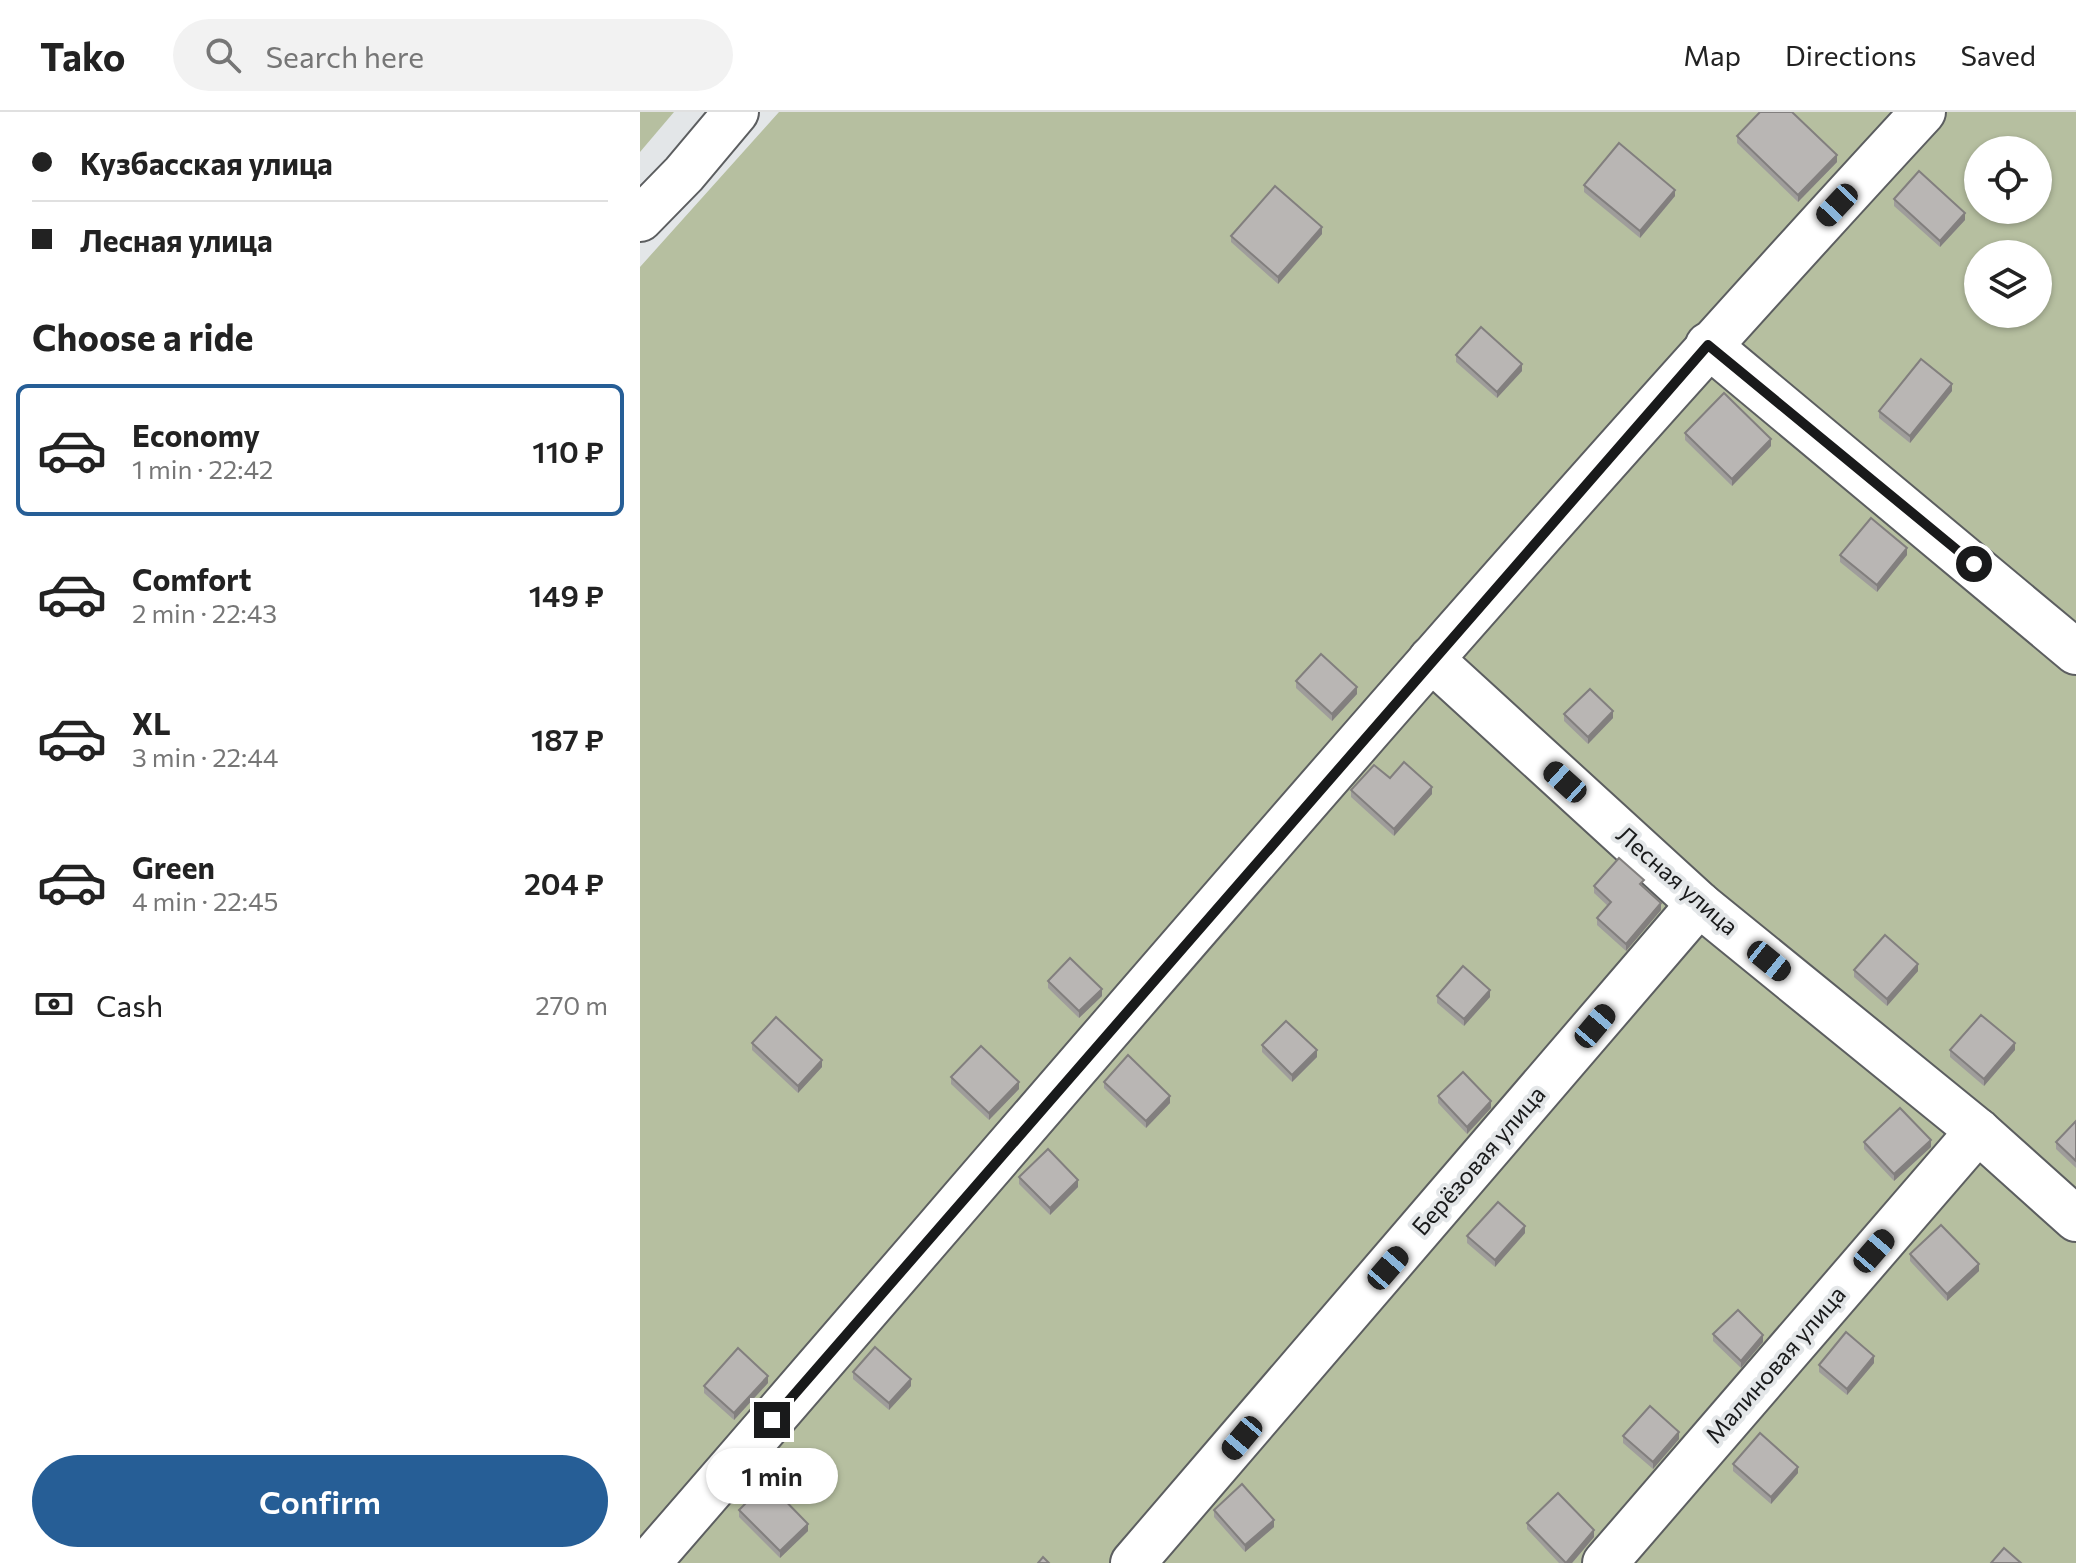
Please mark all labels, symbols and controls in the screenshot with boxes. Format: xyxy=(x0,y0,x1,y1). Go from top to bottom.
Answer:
search box xyxy=(173,19,733,91)
text: Tako xyxy=(40,32,125,79)
icon: search xyxy=(201,33,245,77)
text: Search here xyxy=(265,37,424,74)
text: Map xyxy=(1683,38,1741,72)
text: Directions xyxy=(1785,38,1916,72)
text: Saved xyxy=(1960,38,2036,72)
map controls xyxy=(1964,136,2052,328)
button: locate xyxy=(1964,136,2052,224)
text: Кузбасская улица xyxy=(80,144,333,181)
car xyxy=(1812,179,1862,231)
text: Лесная улица xyxy=(80,221,273,258)
button: layers xyxy=(1964,240,2052,328)
text: Choose a ride xyxy=(32,314,253,358)
icon: car xyxy=(36,414,108,486)
text: Economy xyxy=(132,416,260,453)
text: 110 ₽ xyxy=(532,432,604,469)
text: 1 min · 22:42 xyxy=(132,453,273,484)
route start xyxy=(1956,546,1992,582)
icon: car xyxy=(36,558,108,630)
text: Comfort xyxy=(132,560,251,597)
text: 149 ₽ xyxy=(529,576,604,613)
text: 2 min · 22:43 xyxy=(132,597,277,628)
icon: car xyxy=(36,702,108,774)
text: XL xyxy=(132,704,171,741)
text: 187 ₽ xyxy=(531,720,604,757)
text: 3 min · 22:44 xyxy=(132,741,278,772)
car xyxy=(1539,757,1591,807)
street label: Лесная улица xyxy=(1611,819,1745,941)
icon: car xyxy=(36,846,108,918)
text: Green xyxy=(132,848,215,885)
text: 204 ₽ xyxy=(524,864,604,901)
text: 4 min · 22:45 xyxy=(132,885,278,916)
car xyxy=(1743,937,1795,985)
icon: cash xyxy=(32,982,76,1026)
text: Cash xyxy=(96,986,163,1023)
text: 270 m xyxy=(535,989,608,1020)
car xyxy=(1570,1000,1620,1052)
street label: Берёзовая улица xyxy=(1405,1079,1551,1241)
car xyxy=(1849,1225,1899,1277)
car xyxy=(1363,1242,1413,1294)
street label: Малиновая улица xyxy=(1699,1279,1851,1449)
route end xyxy=(754,1402,790,1438)
car xyxy=(1217,1412,1267,1464)
callout: 1 min xyxy=(706,1448,838,1504)
button: Confirm xyxy=(32,1455,608,1547)
text: 1 min xyxy=(741,1460,803,1491)

